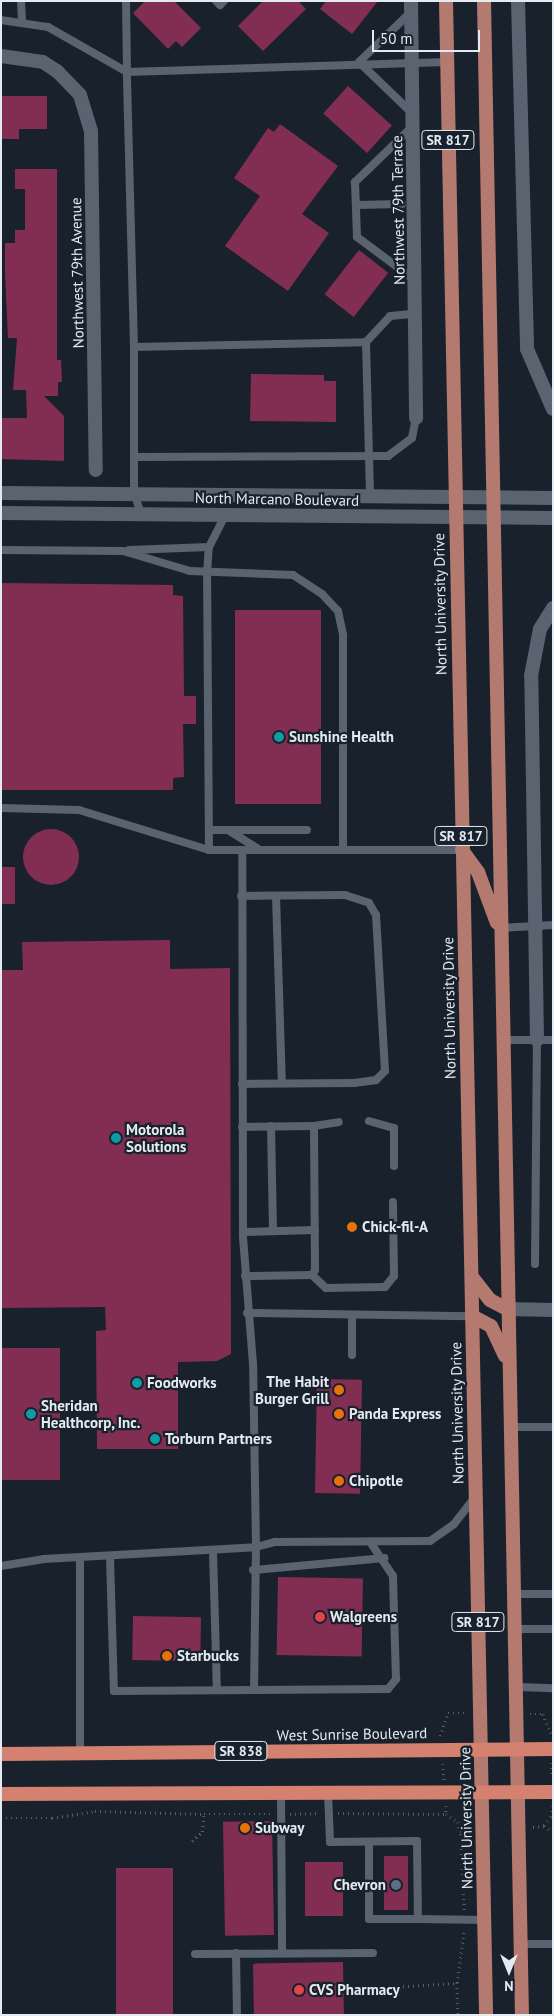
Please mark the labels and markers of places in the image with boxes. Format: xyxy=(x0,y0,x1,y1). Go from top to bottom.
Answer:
place label: Sunshine Health xyxy=(289,728,394,746)
marker: Sunshine Health xyxy=(273,731,285,743)
place label: Motorola Solutions xyxy=(126,1120,186,1155)
marker: Motorola Solutions xyxy=(110,1132,122,1144)
place label: Chick-fil-A xyxy=(362,1218,428,1236)
marker: Chick-fil-A xyxy=(346,1221,358,1233)
place label: The Habit Burger Grill xyxy=(255,1372,329,1407)
place label: Foodworks xyxy=(147,1374,217,1392)
marker: Foodworks xyxy=(131,1377,143,1389)
marker: The Habit Burger Grill xyxy=(333,1384,345,1396)
place label: Sheridan Healthcorp, Inc. xyxy=(41,1396,141,1431)
place label: Panda Express xyxy=(349,1405,441,1423)
marker: Sheridan Healthcorp, Inc. xyxy=(25,1408,37,1420)
marker: Panda Express xyxy=(333,1408,345,1420)
place label: Torburn Partners xyxy=(165,1430,272,1448)
marker: Torburn Partners xyxy=(149,1433,161,1445)
place label: Chipotle xyxy=(349,1472,403,1490)
marker: Chipotle xyxy=(333,1475,345,1487)
place label: Walgreens xyxy=(330,1608,397,1626)
marker: Walgreens xyxy=(314,1611,326,1623)
place label: Starbucks xyxy=(177,1647,239,1665)
marker: Starbucks xyxy=(161,1650,173,1662)
place label: Subway xyxy=(255,1819,304,1837)
marker: Subway xyxy=(239,1822,251,1834)
place label: Chevron xyxy=(333,1876,386,1894)
marker: Chevron xyxy=(390,1879,402,1891)
place label: CVS Pharmacy xyxy=(309,1981,400,1999)
marker: CVS Pharmacy xyxy=(293,1984,305,1996)

